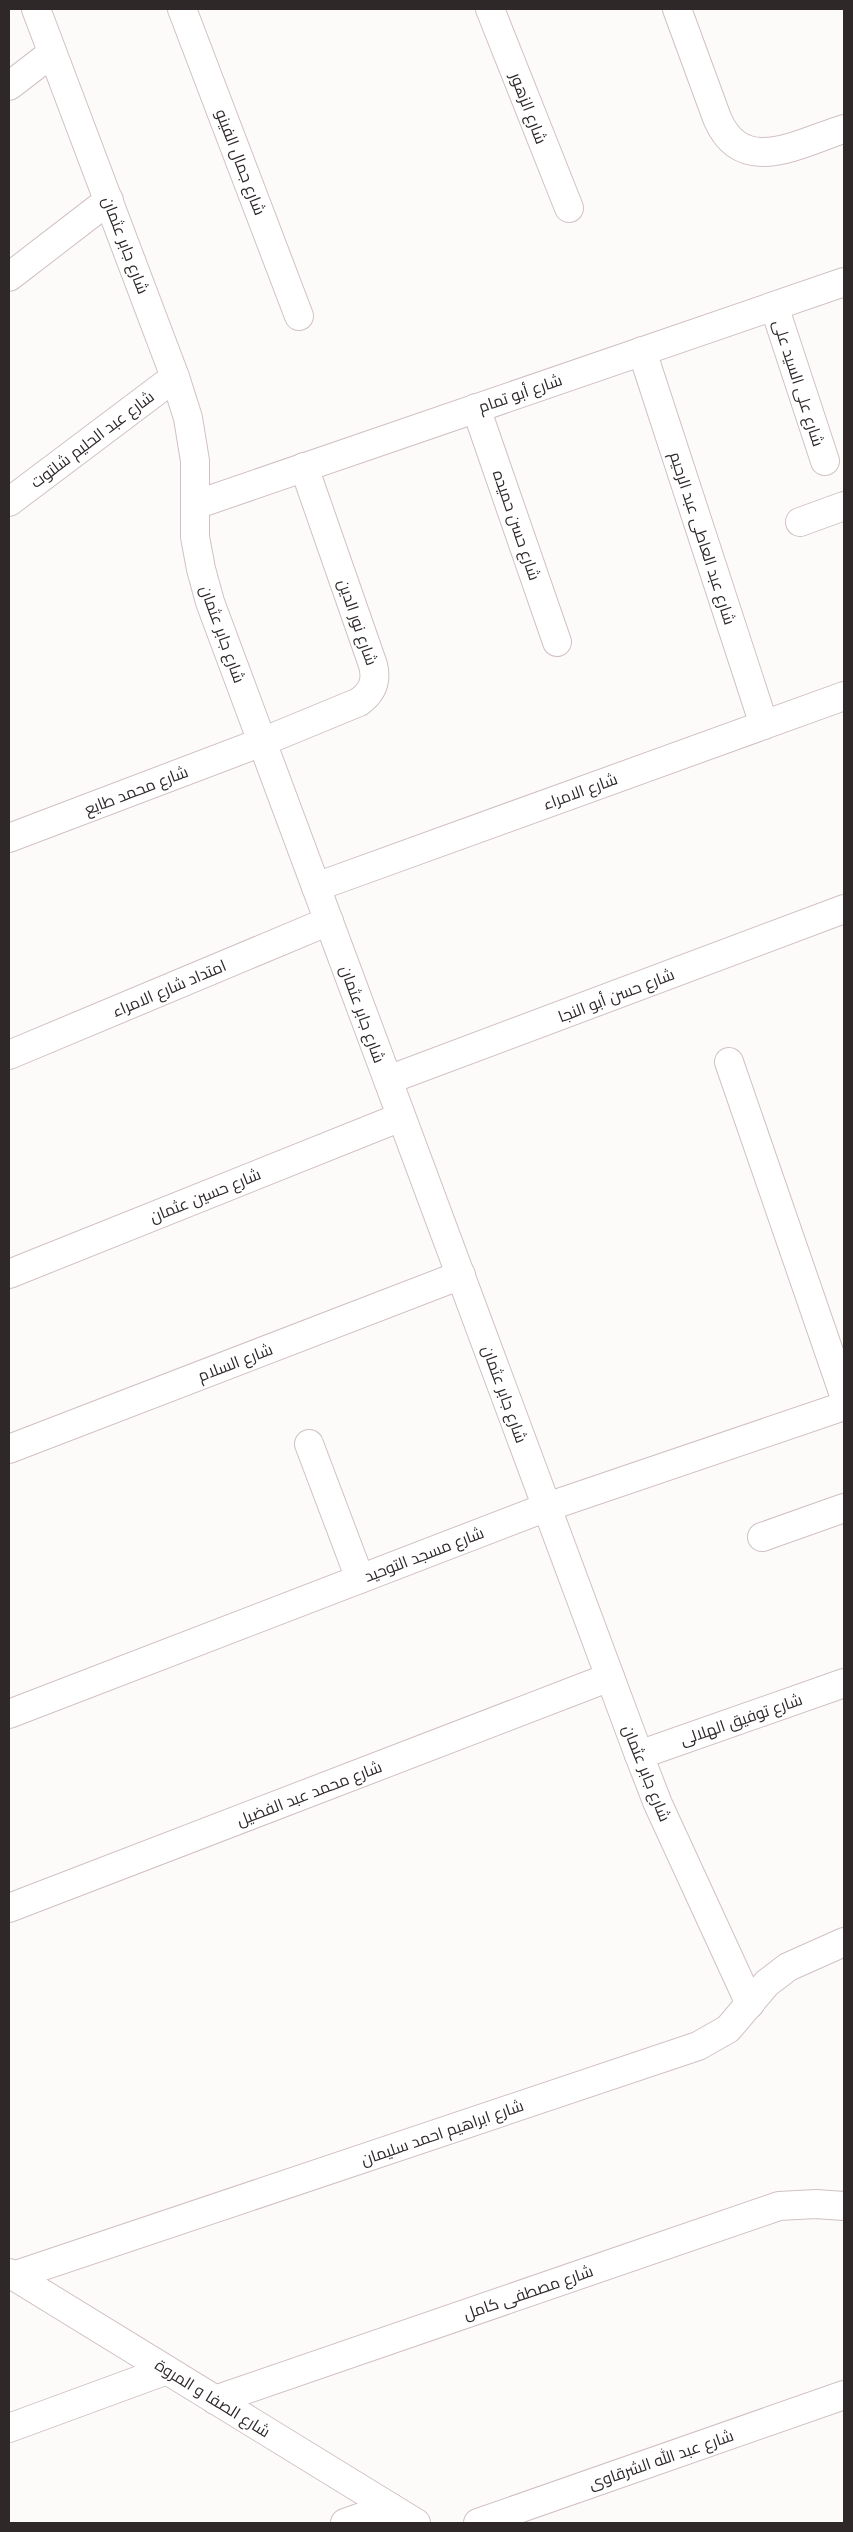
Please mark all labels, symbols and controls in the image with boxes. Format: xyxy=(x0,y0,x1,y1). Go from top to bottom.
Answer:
street label: شارع الزهور xyxy=(504,69,551,147)
street label: شارع جمال الفينو xyxy=(210,106,269,219)
street label: شارع جابر عثمان xyxy=(96,194,153,297)
street label: شارع على السيد على xyxy=(767,317,828,450)
street label: شارع أبو تمام xyxy=(476,370,565,419)
street label: شارع عبد الحليم شلتوت xyxy=(27,387,159,494)
street label: شارع عبد العاطى عبد الرحيم xyxy=(664,449,739,628)
street label: شارع حسن حميده xyxy=(487,468,544,583)
street label: شارع نور الدين xyxy=(332,577,381,668)
street label: شارع جابر عثمان xyxy=(194,583,249,686)
street label: شارع محمد طايع xyxy=(82,762,192,821)
street label: شارع الامراء xyxy=(540,769,621,816)
street label: امتداد شارع الامراء xyxy=(109,956,230,1023)
street label: شارع جابر عثمان xyxy=(334,963,389,1066)
street label: شارع حسن أبو النجا xyxy=(555,965,678,1028)
street label: شارع حسين عثمان xyxy=(147,1164,264,1228)
street label: شارع السلام xyxy=(195,1340,276,1387)
street label: شارع جابر عثمان xyxy=(476,1343,531,1446)
street label: شارع مسجد التوحيد xyxy=(362,1523,487,1588)
street label: شارع توفيق الهلالى xyxy=(678,1690,805,1751)
street label: شارع جابر عثمان xyxy=(617,1722,675,1825)
street label: شارع محمد عبد الفضيل xyxy=(234,1757,385,1832)
street label: شارع ابراهيم احمد سليمان xyxy=(358,2096,527,2171)
street label: شارع مصطفى كامل xyxy=(461,2261,596,2325)
street label: شارع الصفا و المروة xyxy=(151,2355,274,2443)
street label: شارع عبد الله الشرقاوى xyxy=(586,2425,737,2495)

